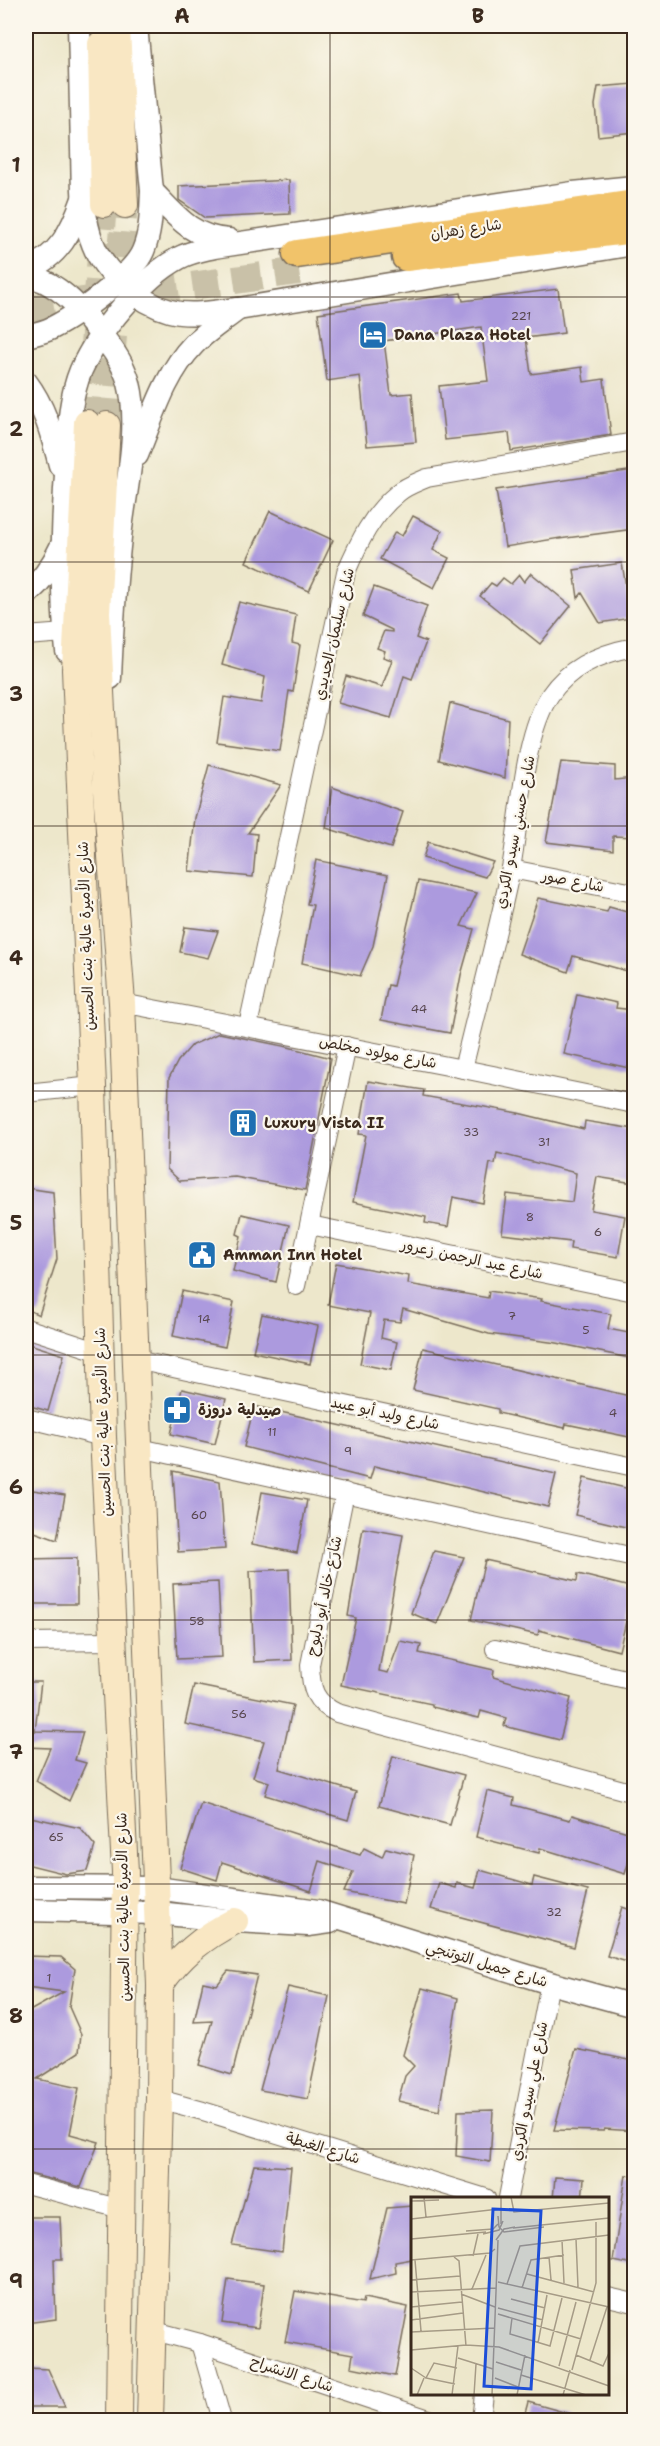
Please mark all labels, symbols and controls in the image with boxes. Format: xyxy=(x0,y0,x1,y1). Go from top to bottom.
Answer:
text: A xyxy=(174,3,190,29)
text: B xyxy=(472,3,484,29)
text: 1 xyxy=(11,152,21,178)
street label: شارع زهران xyxy=(429,214,503,244)
house number: 221 xyxy=(511,308,531,324)
hotel icon: Dana Plaza Hotel xyxy=(357,319,389,351)
place label: Dana Plaza Hotel xyxy=(394,325,531,345)
text: 2 xyxy=(9,416,23,442)
street label: شارع سليمان الحديدي xyxy=(309,566,360,702)
text: 3 xyxy=(9,681,23,707)
street label: شارع حسني سيدو الكردي xyxy=(490,754,543,911)
street label: شارع الأميرة عالية بنت الحسين xyxy=(73,841,99,1031)
street label: شارع صور xyxy=(539,865,606,897)
text: 4 xyxy=(9,945,23,971)
house number: 44 xyxy=(411,1001,427,1017)
street label: شارع مولود مخلص xyxy=(318,1031,438,1073)
building icon: Luxury Vista II xyxy=(227,1107,259,1139)
place label: Luxury Vista II xyxy=(264,1113,384,1133)
house number: 33 xyxy=(463,1124,479,1140)
house number: 31 xyxy=(538,1134,550,1150)
house number: 8 xyxy=(526,1209,534,1225)
text: 5 xyxy=(10,1210,22,1236)
house number: 6 xyxy=(594,1224,602,1240)
street label: شارع عبد الرحمن زعرور xyxy=(398,1234,545,1284)
public building icon: Amman Inn Hotel xyxy=(186,1239,218,1271)
place label: Amman Inn Hotel xyxy=(223,1245,362,1265)
house number: 7 xyxy=(508,1308,516,1324)
house number: 14 xyxy=(198,1311,210,1327)
house number: 5 xyxy=(582,1322,590,1338)
street label: شارع الأميرة عالية بنت الحسين xyxy=(90,1327,116,1517)
street label: شارع وليد أبو عبيد xyxy=(329,1392,441,1434)
pharmacy icon: صيدلية دروزة xyxy=(161,1394,193,1426)
place label: صيدلية دروزة xyxy=(198,1400,281,1420)
house number: 4 xyxy=(609,1405,617,1421)
house number: 11 xyxy=(267,1424,277,1440)
house number: 9 xyxy=(344,1443,352,1459)
text: 6 xyxy=(9,1474,23,1500)
house number: 60 xyxy=(191,1507,207,1523)
street label: شارع خالد أبو دلبوح xyxy=(302,1534,346,1658)
house number: 58 xyxy=(189,1613,205,1629)
house number: 56 xyxy=(231,1706,247,1722)
text: 7 xyxy=(9,1739,23,1765)
street label: شارع الأميرة عالية بنت الحسين xyxy=(111,1812,135,2002)
house number: 65 xyxy=(48,1829,64,1845)
house number: 32 xyxy=(546,1904,562,1920)
street label: شارع جميل التوتنجي xyxy=(423,1936,550,1995)
house number: 1 xyxy=(46,1970,52,1986)
text: 8 xyxy=(9,2003,23,2029)
street label: شارع علي سيدو الكردي xyxy=(506,2020,555,2163)
street label: شارع الغبطة xyxy=(284,2127,362,2169)
inset map xyxy=(411,2197,609,2395)
text: 9 xyxy=(9,2268,23,2294)
street label: شارع الانشراح xyxy=(248,2351,336,2397)

